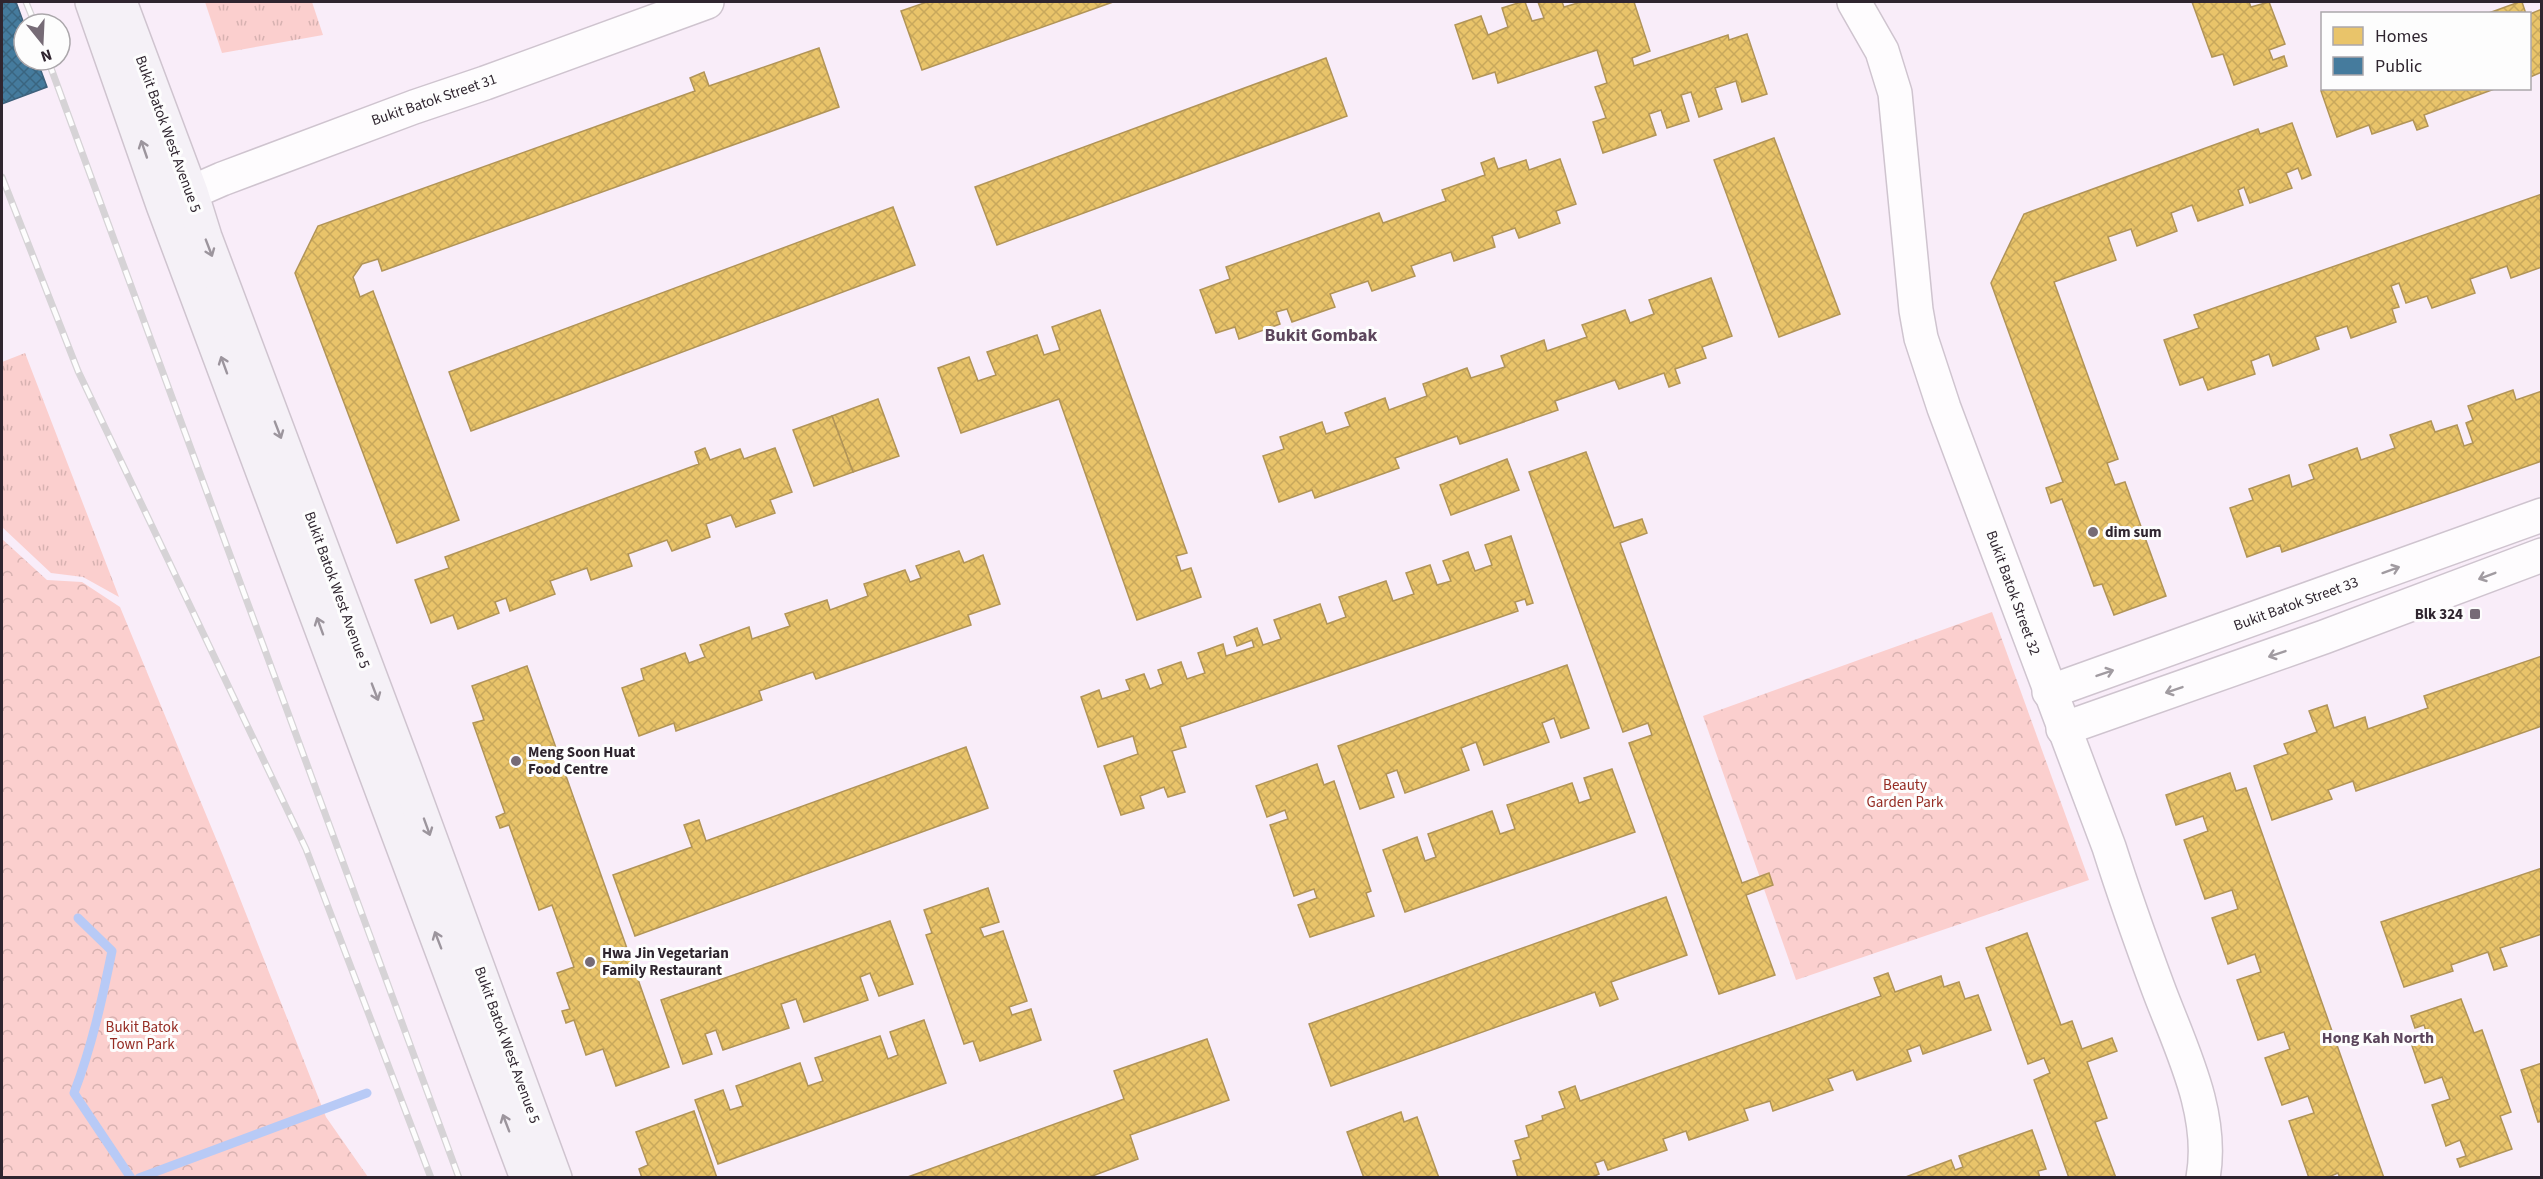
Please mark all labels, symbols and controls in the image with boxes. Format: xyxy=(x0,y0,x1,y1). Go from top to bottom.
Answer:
north arrow xyxy=(12,12,72,72)
legend xyxy=(2321,12,2531,90)
text: Homes xyxy=(2375,24,2428,49)
text: N xyxy=(38,43,55,67)
street label: Bukit Batok West Avenue 5 xyxy=(130,53,206,215)
text: Public xyxy=(2375,54,2422,79)
street label: Bukit Batok Street 31 xyxy=(369,69,499,131)
one-way arrow xyxy=(138,140,149,159)
one-way arrow xyxy=(204,238,215,257)
district label: Bukit Gombak xyxy=(1265,323,1378,348)
one-way arrow xyxy=(217,356,228,375)
one-way arrow xyxy=(273,421,284,439)
street label: Bukit Batok West Avenue 5 xyxy=(299,509,375,671)
place label: dim sum xyxy=(2105,522,2162,543)
marker: dim sum xyxy=(2086,525,2100,539)
street label: Bukit Batok Street 32 xyxy=(1981,528,2045,658)
one-way arrow xyxy=(2381,563,2400,574)
one-way arrow xyxy=(2478,571,2497,582)
street label: Bukit Batok Street 33 xyxy=(2231,572,2361,636)
place label: Blk 324 xyxy=(2415,604,2463,625)
marker: Blk 324 xyxy=(2468,607,2482,621)
one-way arrow xyxy=(314,618,325,636)
one-way arrow xyxy=(2268,650,2287,661)
one-way arrow xyxy=(2095,666,2113,677)
one-way arrow xyxy=(370,682,381,701)
one-way arrow xyxy=(2165,686,2184,697)
place label: Meng Soon Huat Food Centre xyxy=(528,742,636,780)
marker: Meng Soon Huat Food Centre xyxy=(509,754,523,768)
park label: Beauty Garden Park xyxy=(1867,775,1944,813)
one-way arrow xyxy=(422,817,433,836)
one-way arrow xyxy=(432,931,443,950)
place label: Hwa Jin Vegetarian Family Restaurant xyxy=(602,943,729,981)
marker: Hwa Jin Vegetarian Family Restaurant xyxy=(583,955,597,969)
street label: Bukit Batok West Avenue 5 xyxy=(469,964,545,1126)
park label: Bukit Batok Town Park xyxy=(106,1017,179,1055)
district label: Hong Kah North xyxy=(2322,1027,2434,1049)
one-way arrow xyxy=(500,1114,511,1133)

